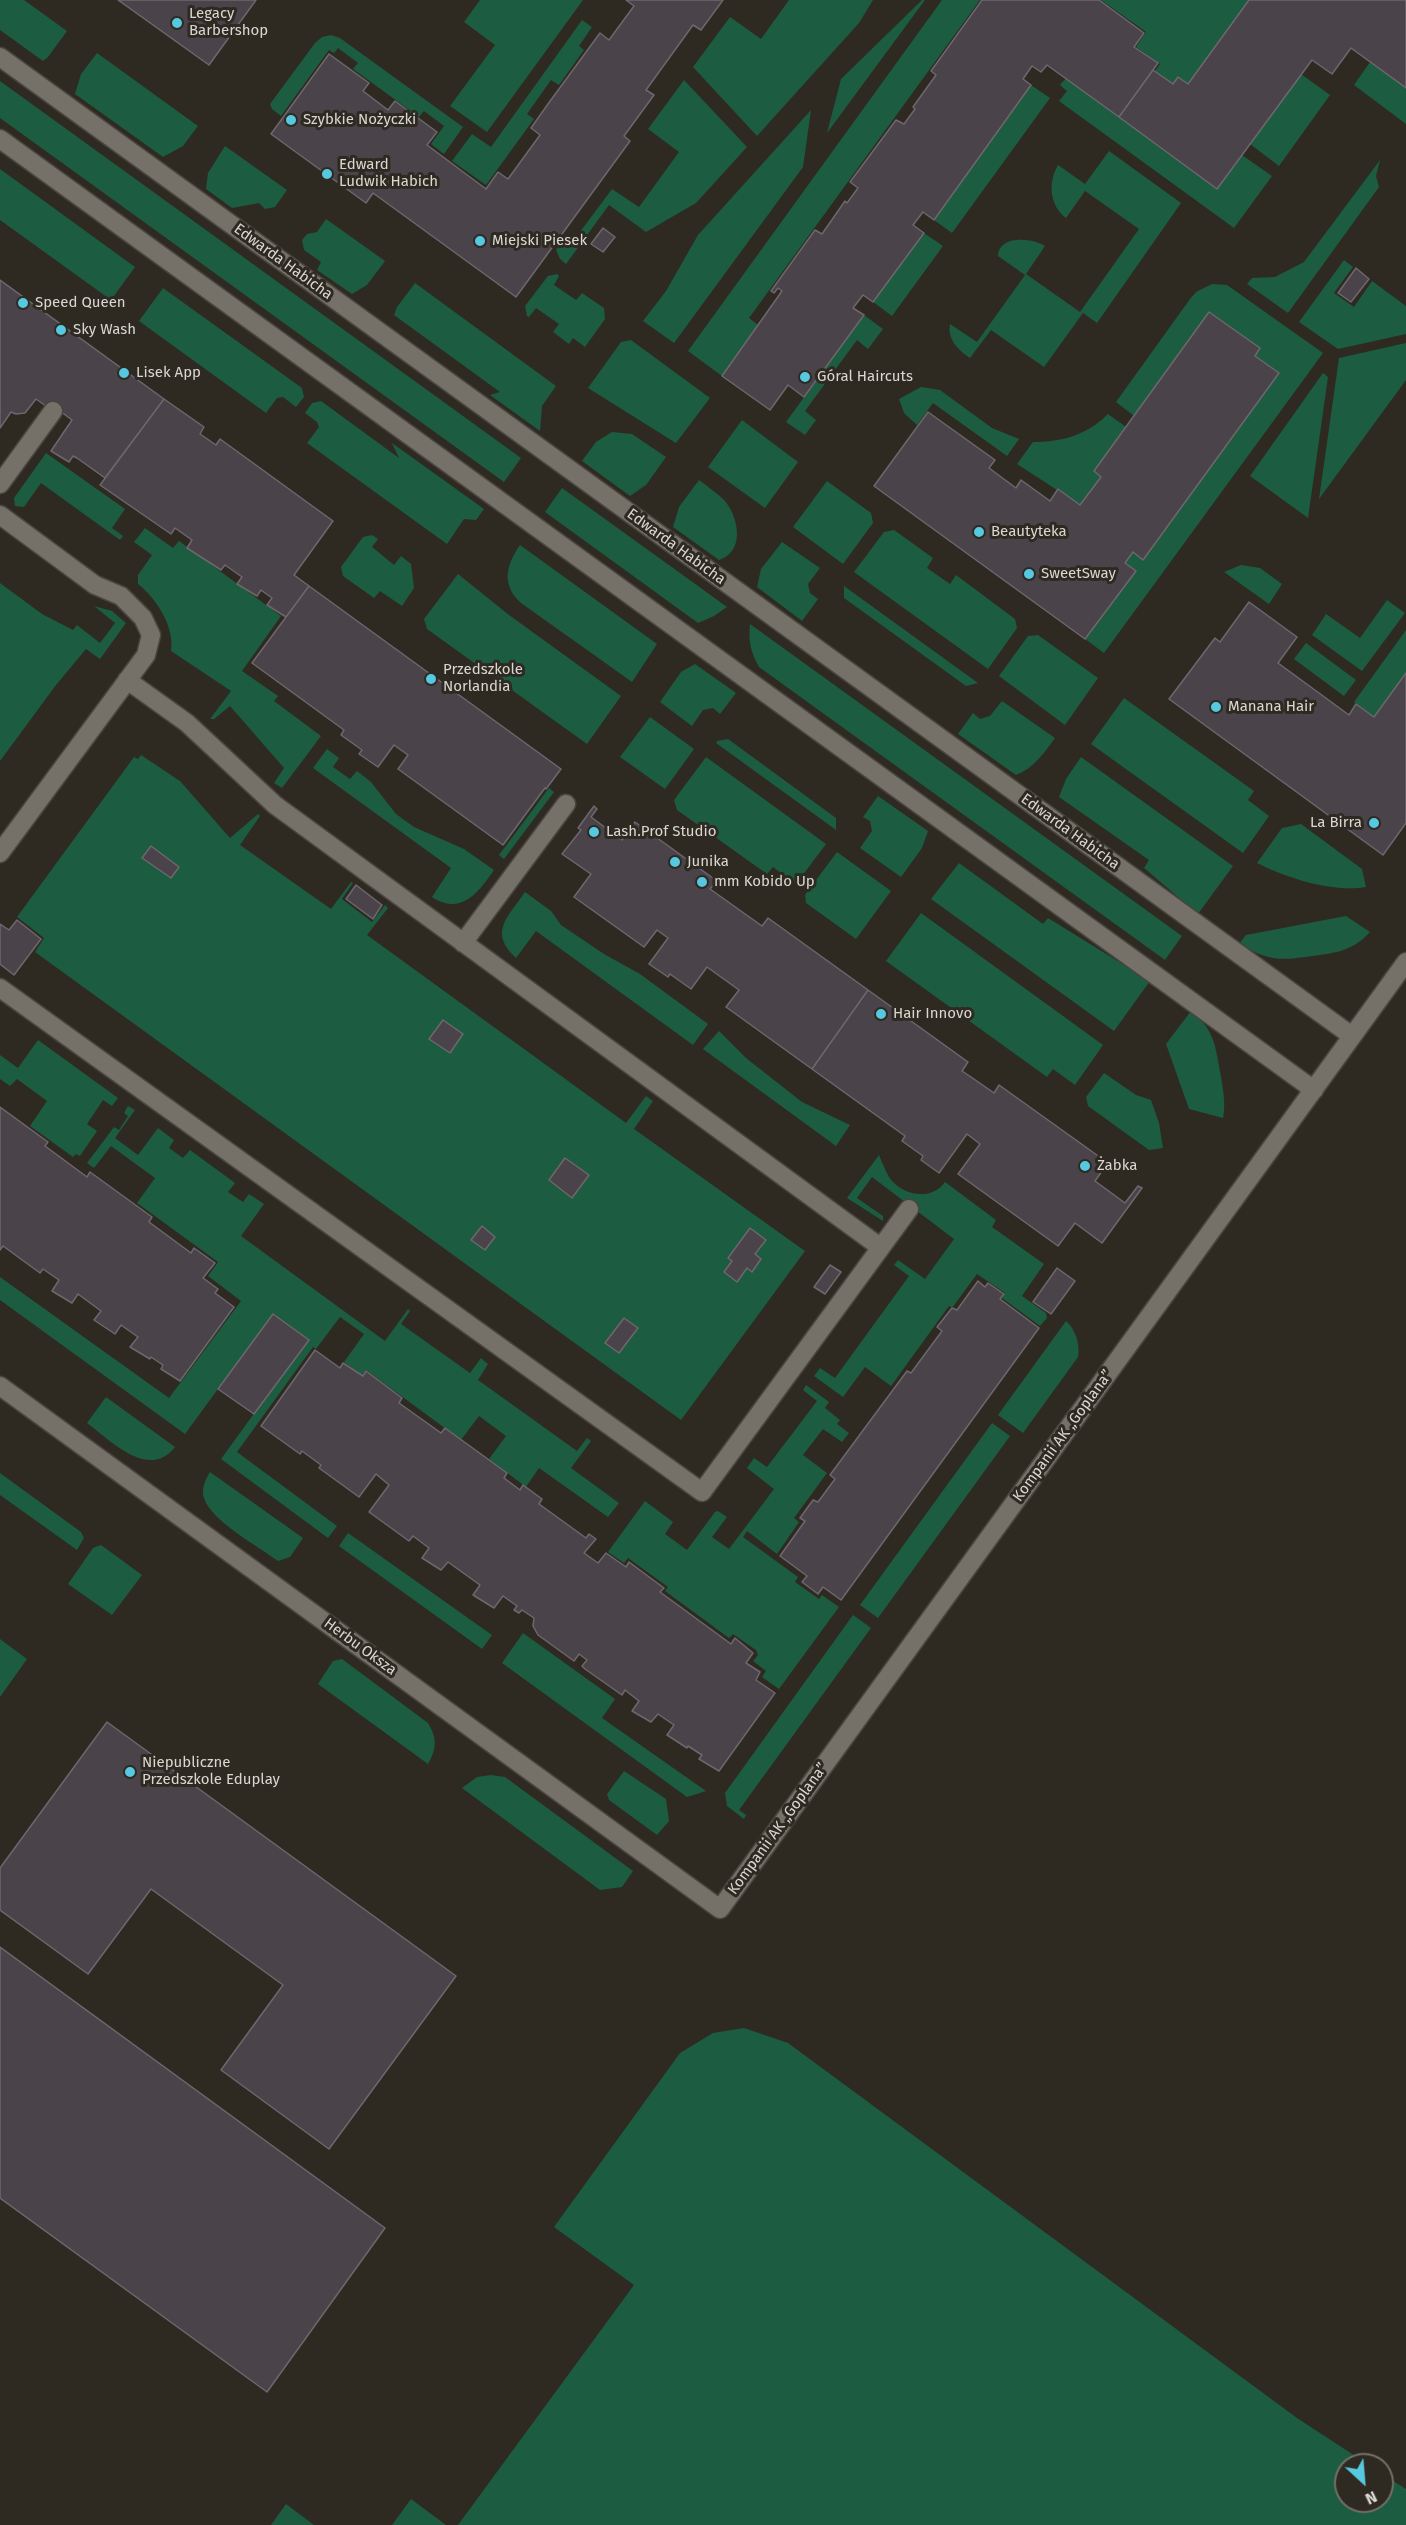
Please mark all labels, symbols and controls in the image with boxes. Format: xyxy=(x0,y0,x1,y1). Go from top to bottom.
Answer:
place label: Legacy Barbershop xyxy=(189,5,268,40)
marker: Legacy Barbershop xyxy=(170,16,184,30)
place label: Szybkie Nożyczki xyxy=(303,111,416,129)
marker: Szybkie Nożyczki xyxy=(284,113,298,127)
place label: Edward Ludwik Habich xyxy=(339,156,438,191)
marker: Edward Ludwik Habich xyxy=(320,167,334,181)
street label: Edwarda Habicha xyxy=(230,220,336,304)
place label: Miejski Piesek xyxy=(492,232,587,250)
marker: Miejski Piesek xyxy=(473,234,487,248)
place label: Speed Queen xyxy=(35,294,126,312)
marker: Speed Queen xyxy=(16,296,30,310)
place label: Sky Wash xyxy=(73,321,136,339)
marker: Sky Wash xyxy=(54,323,68,337)
place label: Lisek App xyxy=(136,364,201,382)
marker: Lisek App xyxy=(117,366,131,380)
place label: Góral Haircuts xyxy=(817,368,913,386)
marker: Góral Haircuts xyxy=(798,370,812,384)
street label: Edwarda Habicha xyxy=(623,505,729,589)
place label: Beautyteka xyxy=(991,523,1067,541)
marker: Beautyteka xyxy=(972,525,986,539)
place label: SweetSway xyxy=(1041,565,1116,583)
marker: SweetSway xyxy=(1022,567,1036,581)
place label: Przedszkole Norlandia xyxy=(443,661,523,696)
marker: Przedszkole Norlandia xyxy=(424,672,438,686)
place label: Manana Hair xyxy=(1228,698,1314,716)
marker: Manana Hair xyxy=(1209,700,1223,714)
street label: Edwarda Habicha xyxy=(1017,790,1123,874)
place label: La Birra xyxy=(1310,814,1362,832)
marker: La Birra xyxy=(1367,816,1381,830)
place label: Lash.Prof Studio xyxy=(606,823,717,841)
marker: Lash.Prof Studio xyxy=(587,825,601,839)
place label: Junika xyxy=(687,853,729,871)
marker: Junika xyxy=(668,855,682,869)
place label: mm Kobido Up xyxy=(714,873,815,891)
marker: mm Kobido Up xyxy=(695,875,709,889)
place label: Hair Innovo xyxy=(893,1005,972,1023)
marker: Hair Innovo xyxy=(874,1007,888,1021)
place label: Żabka xyxy=(1097,1157,1137,1175)
marker: Żabka xyxy=(1078,1159,1092,1173)
street label: Kompanii AK „Goplana” xyxy=(1009,1367,1117,1505)
street label: Herbu Oksza xyxy=(320,1615,400,1679)
place label: Niepubliczne Przedszkole Eduplay xyxy=(142,1754,280,1789)
street label: Kompanii AK „Goplana” xyxy=(724,1760,832,1898)
marker: Niepubliczne Przedszkole Eduplay xyxy=(123,1765,137,1779)
north arrow xyxy=(1334,2453,1394,2513)
text: N xyxy=(1362,2487,1380,2509)

